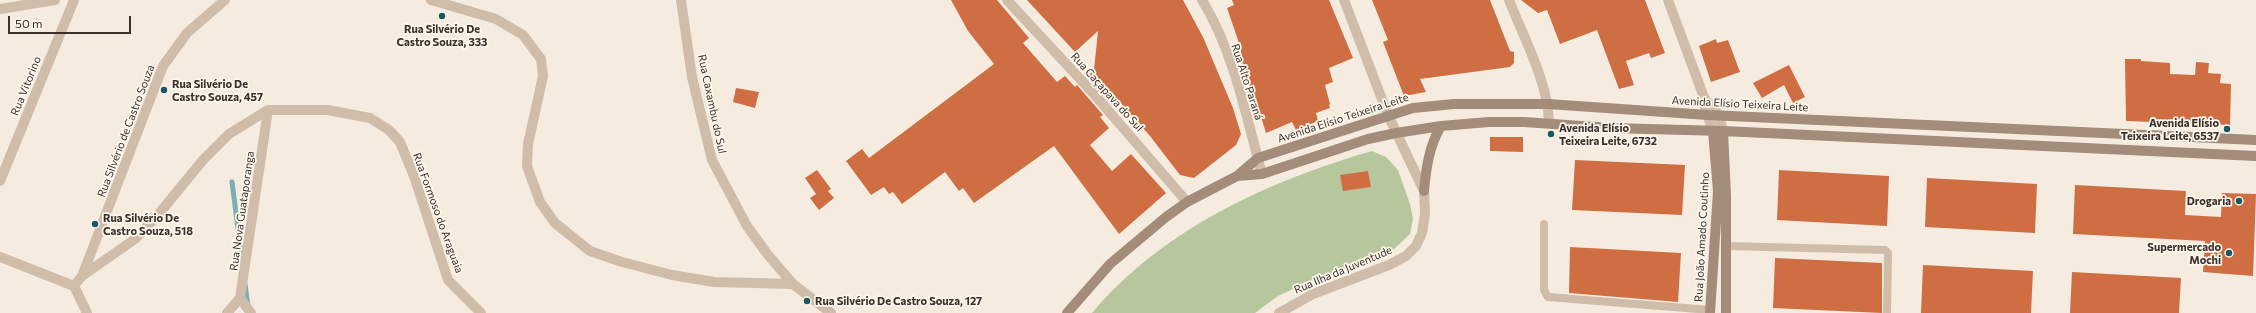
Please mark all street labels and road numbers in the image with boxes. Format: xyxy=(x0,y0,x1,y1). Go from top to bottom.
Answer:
street label: Rua Alto Paraná xyxy=(1228,42,1266,122)
street label: Rua Caçapava do Sul xyxy=(1068,50,1146,134)
street label: Rua Caxambu do Sul xyxy=(695,53,729,155)
street label: Rua Vitorino xyxy=(8,54,44,118)
street label: Rua Silvério de Castro Souza xyxy=(95,63,157,199)
street label: Avenida Elísio Teixeira Leite xyxy=(1276,91,1410,145)
street label: Avenida Elísio Teixeira Leite xyxy=(1671,94,1809,114)
street label: Rua Nova Guataporanga xyxy=(227,150,257,272)
street label: Rua Formoso do Araguaia xyxy=(410,151,466,275)
street label: Rua João Amado Coutinho xyxy=(1692,172,1712,302)
street label: Rua Ilha da Juventude xyxy=(1292,243,1394,297)

